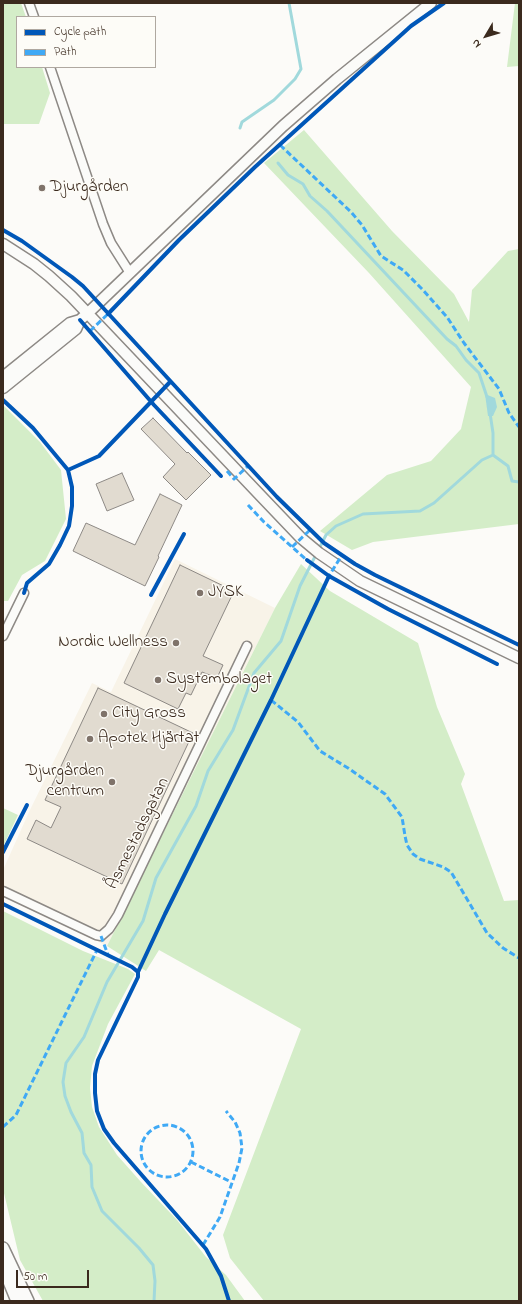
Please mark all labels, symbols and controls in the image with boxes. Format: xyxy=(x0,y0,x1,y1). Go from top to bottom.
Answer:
legend xyxy=(16,16,156,68)
north arrow xyxy=(466,16,506,56)
text: Cycle path xyxy=(54,23,106,41)
text: N xyxy=(468,36,485,51)
text: Path xyxy=(54,43,76,61)
place label: Djurgården xyxy=(50,178,128,198)
marker: Djurgården xyxy=(37,183,47,193)
place label: JYSK xyxy=(208,583,243,603)
marker: JYSK xyxy=(195,588,205,598)
place label: Nordic Wellness xyxy=(58,633,168,653)
marker: Nordic Wellness xyxy=(171,638,181,648)
place label: Systembolaget xyxy=(166,670,272,690)
marker: Systembolaget xyxy=(153,675,163,685)
place label: City Gross xyxy=(112,704,186,724)
marker: City Gross xyxy=(99,709,109,719)
place label: Apotek Hjärtat xyxy=(98,729,199,749)
marker: Apotek Hjärtat xyxy=(85,734,95,744)
place label: Djurgården centrum xyxy=(26,762,104,802)
street label: Åsmestadsgatan xyxy=(103,775,175,893)
marker: Djurgården centrum xyxy=(107,777,117,787)
scale bar xyxy=(18,1262,91,1288)
text: 50 m xyxy=(23,1268,47,1286)

